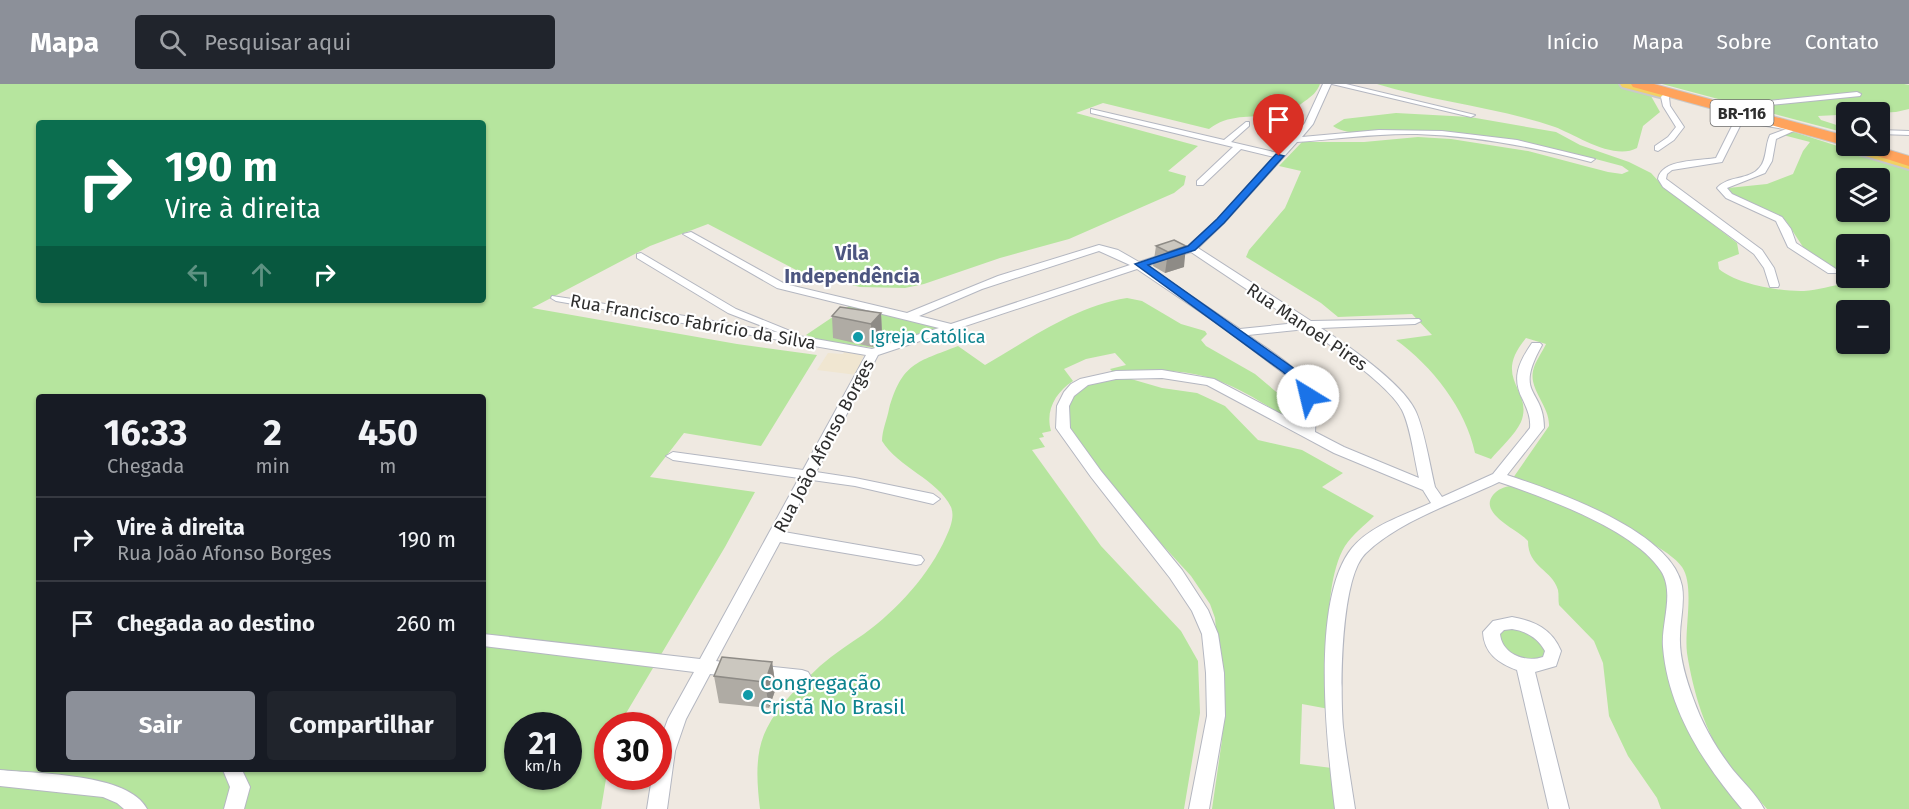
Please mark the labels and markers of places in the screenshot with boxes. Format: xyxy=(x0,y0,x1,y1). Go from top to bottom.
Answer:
pin xyxy=(1253,94,1304,156)
place label: Igreja Católica xyxy=(870,326,986,348)
marker: Igreja Católica xyxy=(851,330,865,344)
place label: Congregação Cristã No Brasil xyxy=(760,670,905,720)
marker: Congregação Cristã No Brasil xyxy=(741,688,755,702)

